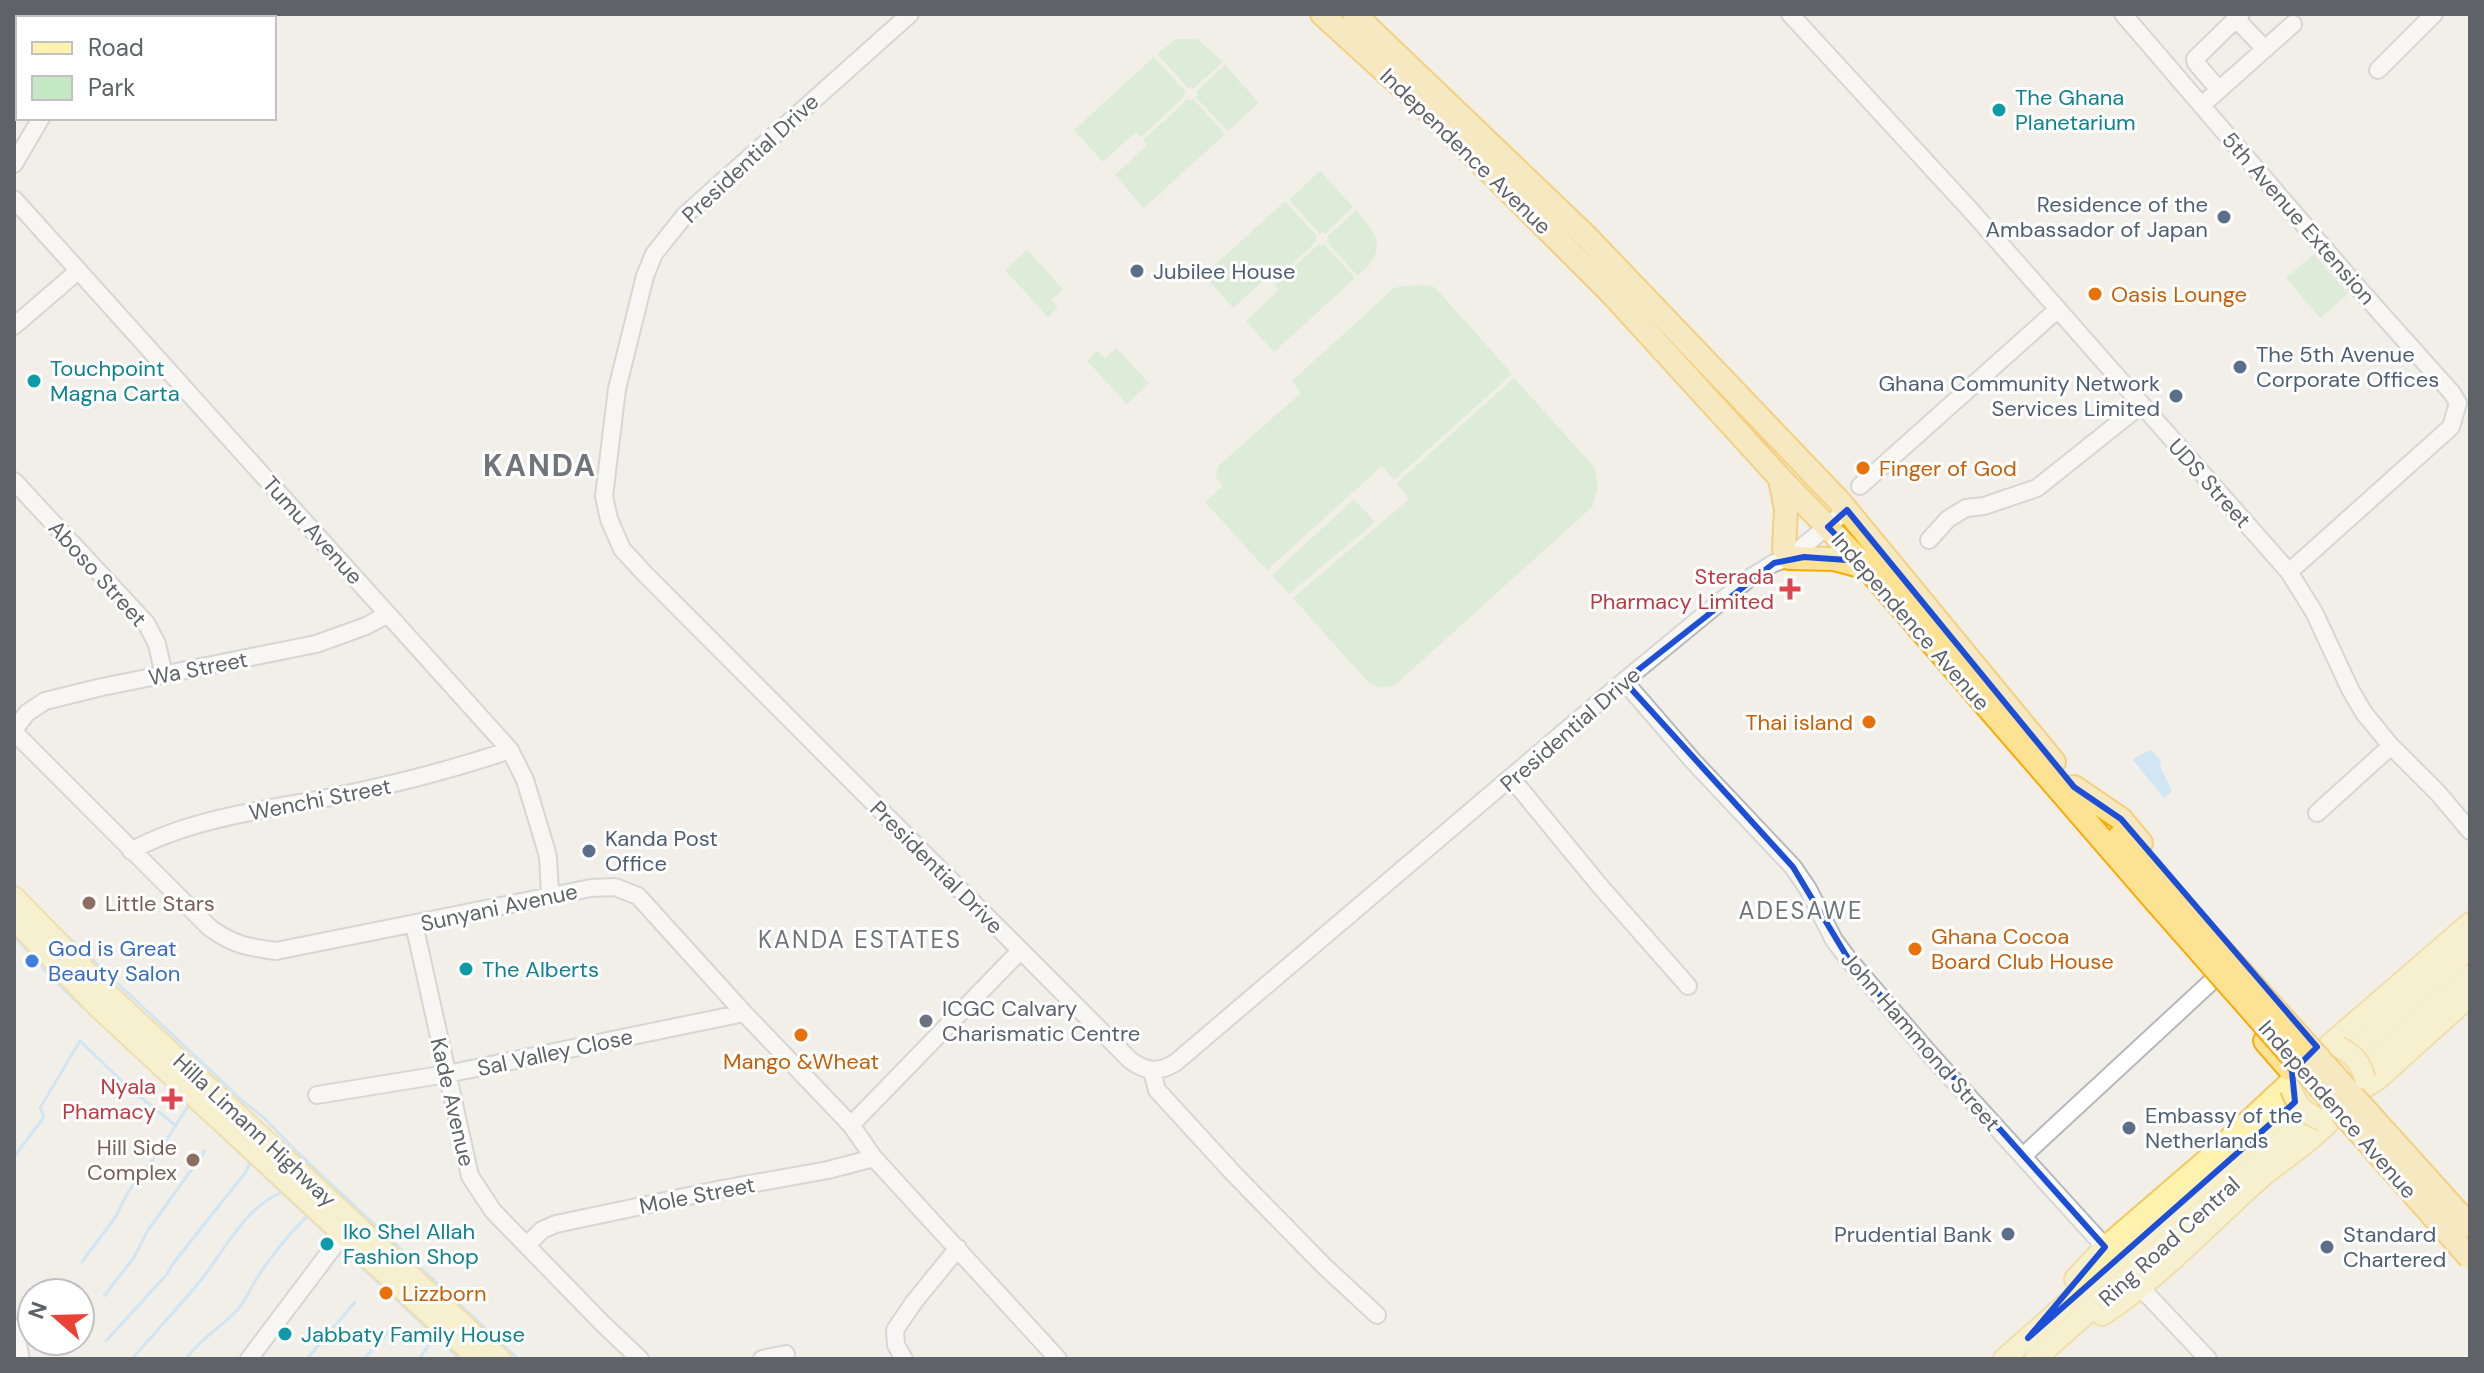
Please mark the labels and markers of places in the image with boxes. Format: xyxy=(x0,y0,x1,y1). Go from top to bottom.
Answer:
place label: The Ghana Planetarium xyxy=(2015,83,2136,137)
marker: The Ghana Planetarium xyxy=(1990,101,2008,119)
place label: Residence of the Ambassador of Japan xyxy=(1985,190,2208,244)
marker: Residence of the Ambassador of Japan xyxy=(2215,208,2233,226)
place label: Jubilee House xyxy=(1153,257,1296,286)
marker: Jubilee House xyxy=(1128,262,1146,280)
place label: Oasis Lounge xyxy=(2111,280,2247,309)
marker: Oasis Lounge xyxy=(2086,285,2104,303)
place label: The 5th Avenue Corporate Offices xyxy=(2256,340,2439,394)
place label: Touchpoint Magna Carta xyxy=(50,354,180,408)
marker: The 5th Avenue Corporate Offices xyxy=(2231,358,2249,376)
place label: Ghana Community Network Services Limited xyxy=(1878,369,2160,423)
marker: Touchpoint Magna Carta xyxy=(25,372,43,390)
marker: Ghana Community Network Services Limited xyxy=(2167,387,2185,405)
place label: Finger of God xyxy=(1879,454,2017,483)
marker: Finger of God xyxy=(1854,459,1872,477)
place label: Sterada Pharmacy Limited xyxy=(1590,562,1774,616)
marker: Sterada Pharmacy Limited xyxy=(1781,580,1799,598)
place label: Thai island xyxy=(1745,708,1853,737)
marker: Thai island xyxy=(1860,713,1878,731)
place label: Kanda Post Office xyxy=(605,824,718,878)
marker: Kanda Post Office xyxy=(580,842,598,860)
place label: Little Stars xyxy=(105,889,215,918)
marker: Little Stars xyxy=(80,894,98,912)
place label: Ghana Cocoa Board Club House xyxy=(1931,922,2114,976)
place label: God is Great Beauty Salon xyxy=(48,934,180,988)
marker: Ghana Cocoa Board Club House xyxy=(1906,940,1924,958)
marker: God is Great Beauty Salon xyxy=(23,952,41,970)
place label: The Alberts xyxy=(482,955,599,984)
marker: The Alberts xyxy=(457,960,475,978)
place label: ICGC Calvary Charismatic Centre xyxy=(942,994,1140,1048)
marker: ICGC Calvary Charismatic Centre xyxy=(917,1012,935,1030)
marker: Mango &Wheat xyxy=(792,1026,810,1044)
place label: Mango &Wheat xyxy=(723,1047,879,1076)
place label: Nyala Phamacy xyxy=(62,1072,156,1126)
marker: Nyala Phamacy xyxy=(163,1090,181,1108)
place label: Embassy of the Netherlands xyxy=(2145,1101,2303,1155)
marker: Embassy of the Netherlands xyxy=(2120,1119,2138,1137)
place label: Hill Side Complex xyxy=(87,1133,177,1187)
marker: Hill Side Complex xyxy=(184,1151,202,1169)
place label: Iko Shel Allah Fashion Shop xyxy=(343,1217,479,1271)
place label: Prudential Bank xyxy=(1834,1220,1992,1249)
place label: Standard Chartered xyxy=(2343,1220,2446,1274)
marker: Prudential Bank xyxy=(1999,1225,2017,1243)
marker: Iko Shel Allah Fashion Shop xyxy=(318,1235,336,1253)
marker: Standard Chartered xyxy=(2318,1238,2336,1256)
place label: Lizzborn xyxy=(402,1279,487,1308)
marker: Lizzborn xyxy=(377,1284,395,1302)
place label: Jabbaty Family House xyxy=(301,1320,525,1349)
marker: Jabbaty Family House xyxy=(276,1325,294,1343)

